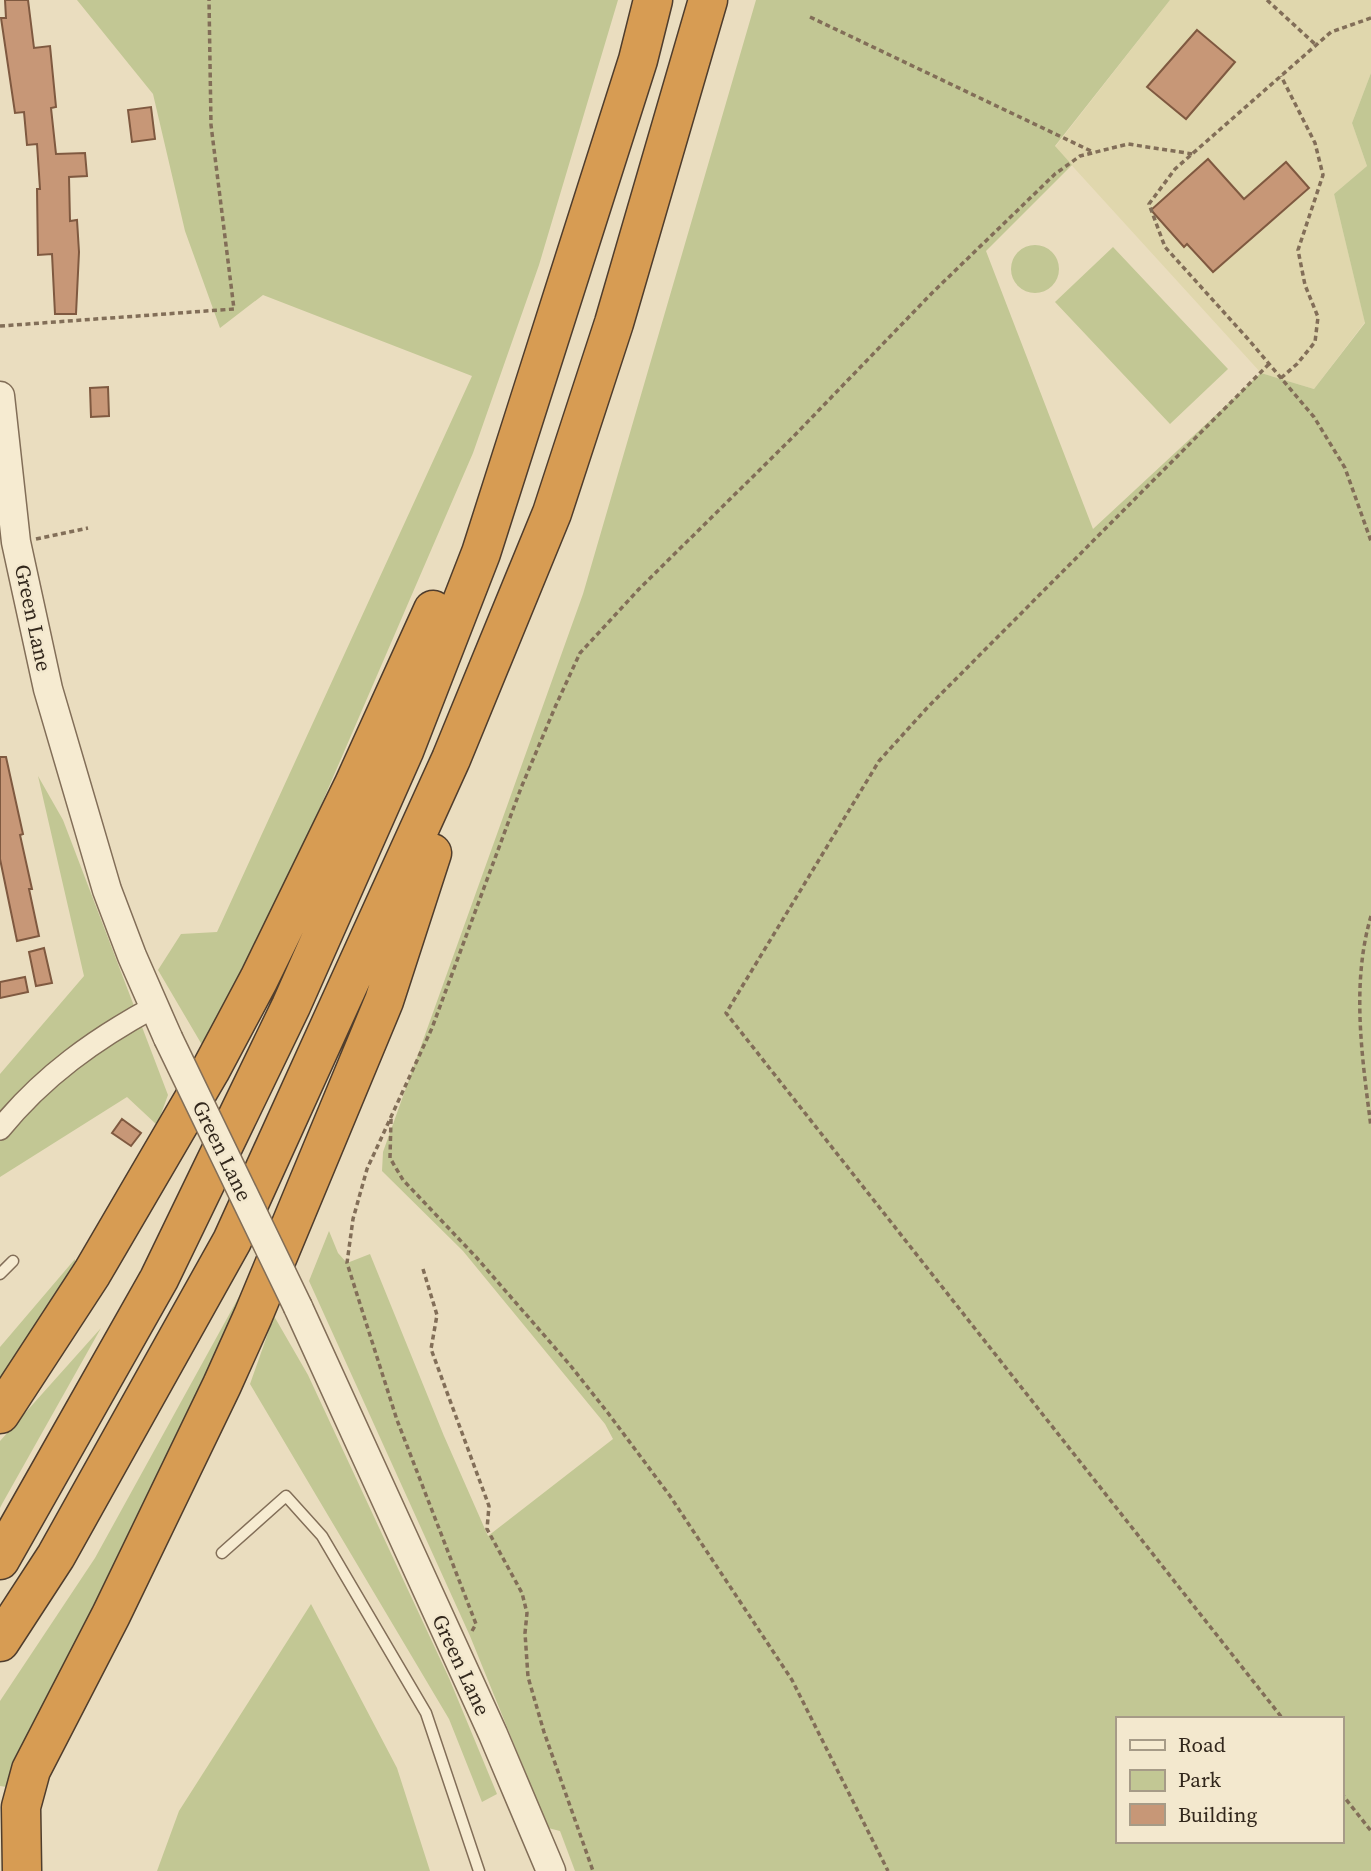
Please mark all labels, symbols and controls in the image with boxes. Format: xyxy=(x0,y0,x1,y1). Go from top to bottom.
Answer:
street label: Green Lane xyxy=(8,562,59,674)
street label: Green Lane xyxy=(186,1096,259,1206)
street label: Green Lane xyxy=(425,1609,498,1720)
legend xyxy=(1116,1717,1343,1843)
text: Road xyxy=(1178,1730,1226,1759)
text: Park xyxy=(1178,1765,1222,1794)
text: Building xyxy=(1178,1800,1257,1829)

